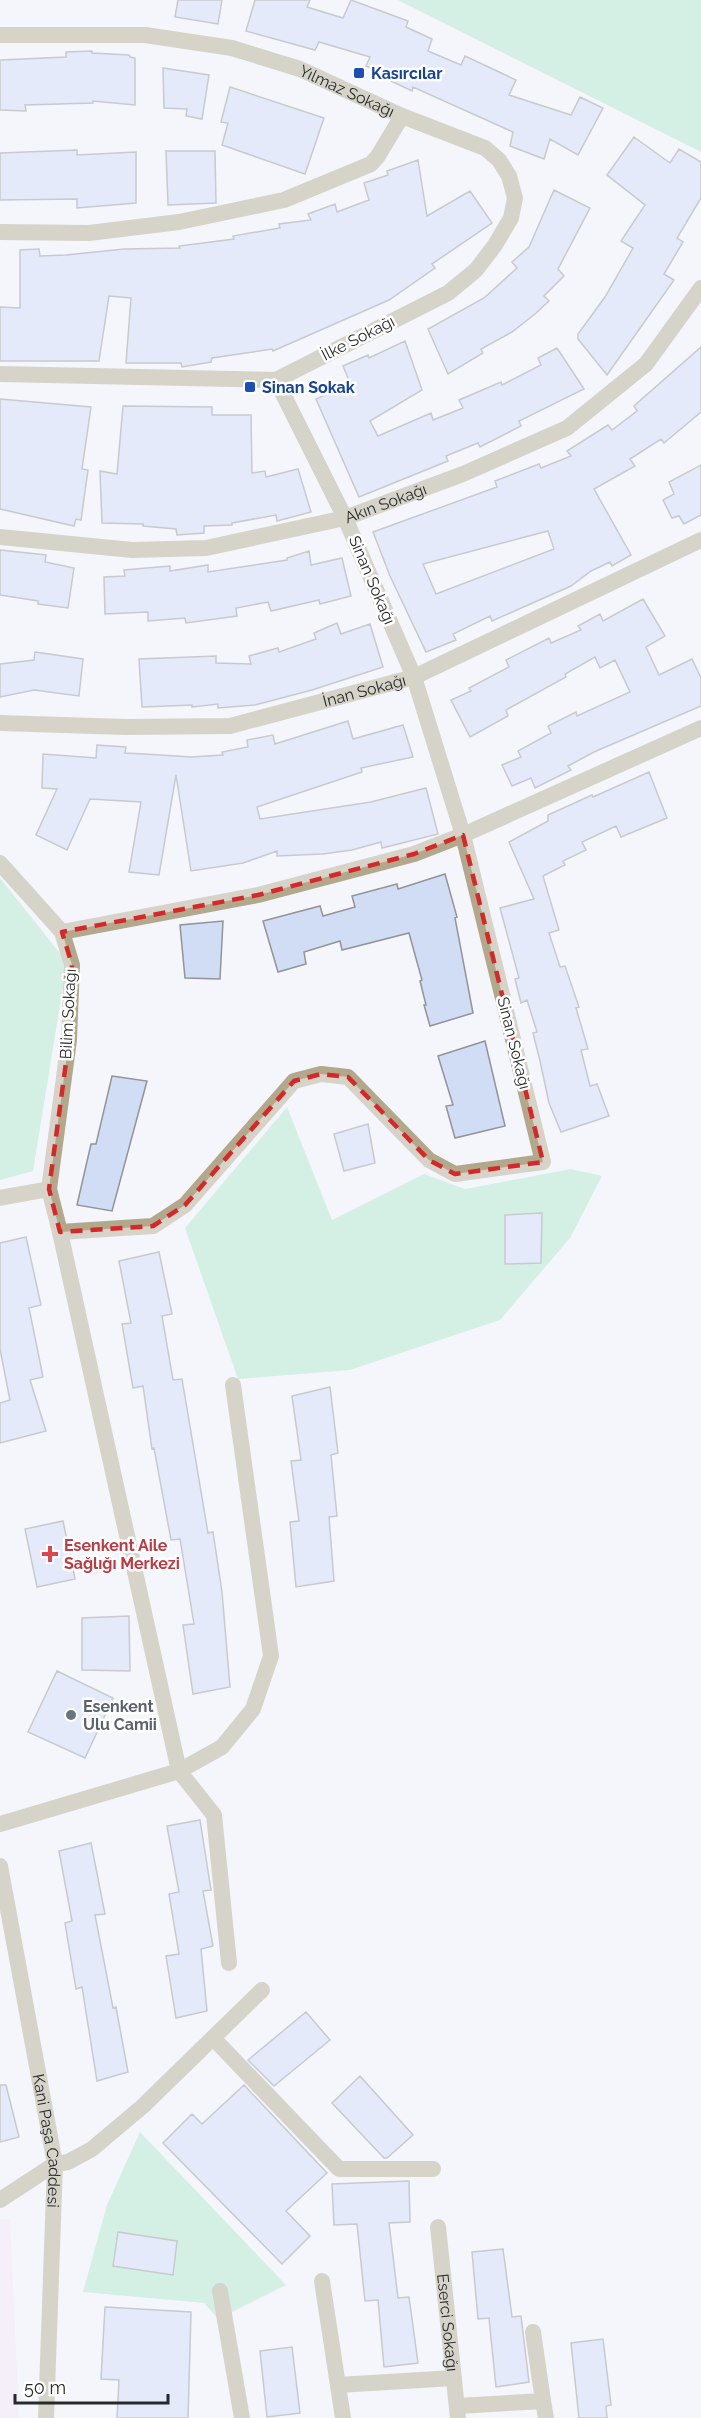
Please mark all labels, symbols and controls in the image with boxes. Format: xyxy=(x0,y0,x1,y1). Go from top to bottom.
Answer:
street label: Yılmaz Sokağı xyxy=(297,61,398,121)
place label: Kasırcılar xyxy=(371,64,442,83)
marker: Kasırcılar xyxy=(352,66,366,80)
street label: İlke Sokağı xyxy=(318,311,398,365)
place label: Sinan Sokak xyxy=(262,378,355,397)
marker: Sinan Sokak xyxy=(243,380,257,394)
street label: Akın Sokağı xyxy=(342,479,429,527)
street label: Sinan Sokağı xyxy=(345,533,399,627)
street label: İnan Sokağı xyxy=(320,670,408,710)
street label: Bilim Sokağı xyxy=(56,968,80,1060)
street label: Sinan Sokağı xyxy=(493,995,535,1091)
place label: Esenkent Aile Sağlığı Merkezi xyxy=(64,1536,180,1573)
marker: Esenkent Aile Sağlığı Merkezi xyxy=(41,1545,59,1563)
place label: Esenkent Ulu Camii xyxy=(83,1697,157,1734)
marker: Esenkent Ulu Camii xyxy=(64,1708,78,1722)
street label: Kani Paşa Caddesi xyxy=(29,2072,65,2208)
street label: Eserci Sokağı xyxy=(433,2273,463,2372)
scale bar xyxy=(15,2367,168,2405)
text: 50 m xyxy=(24,2377,66,2398)

